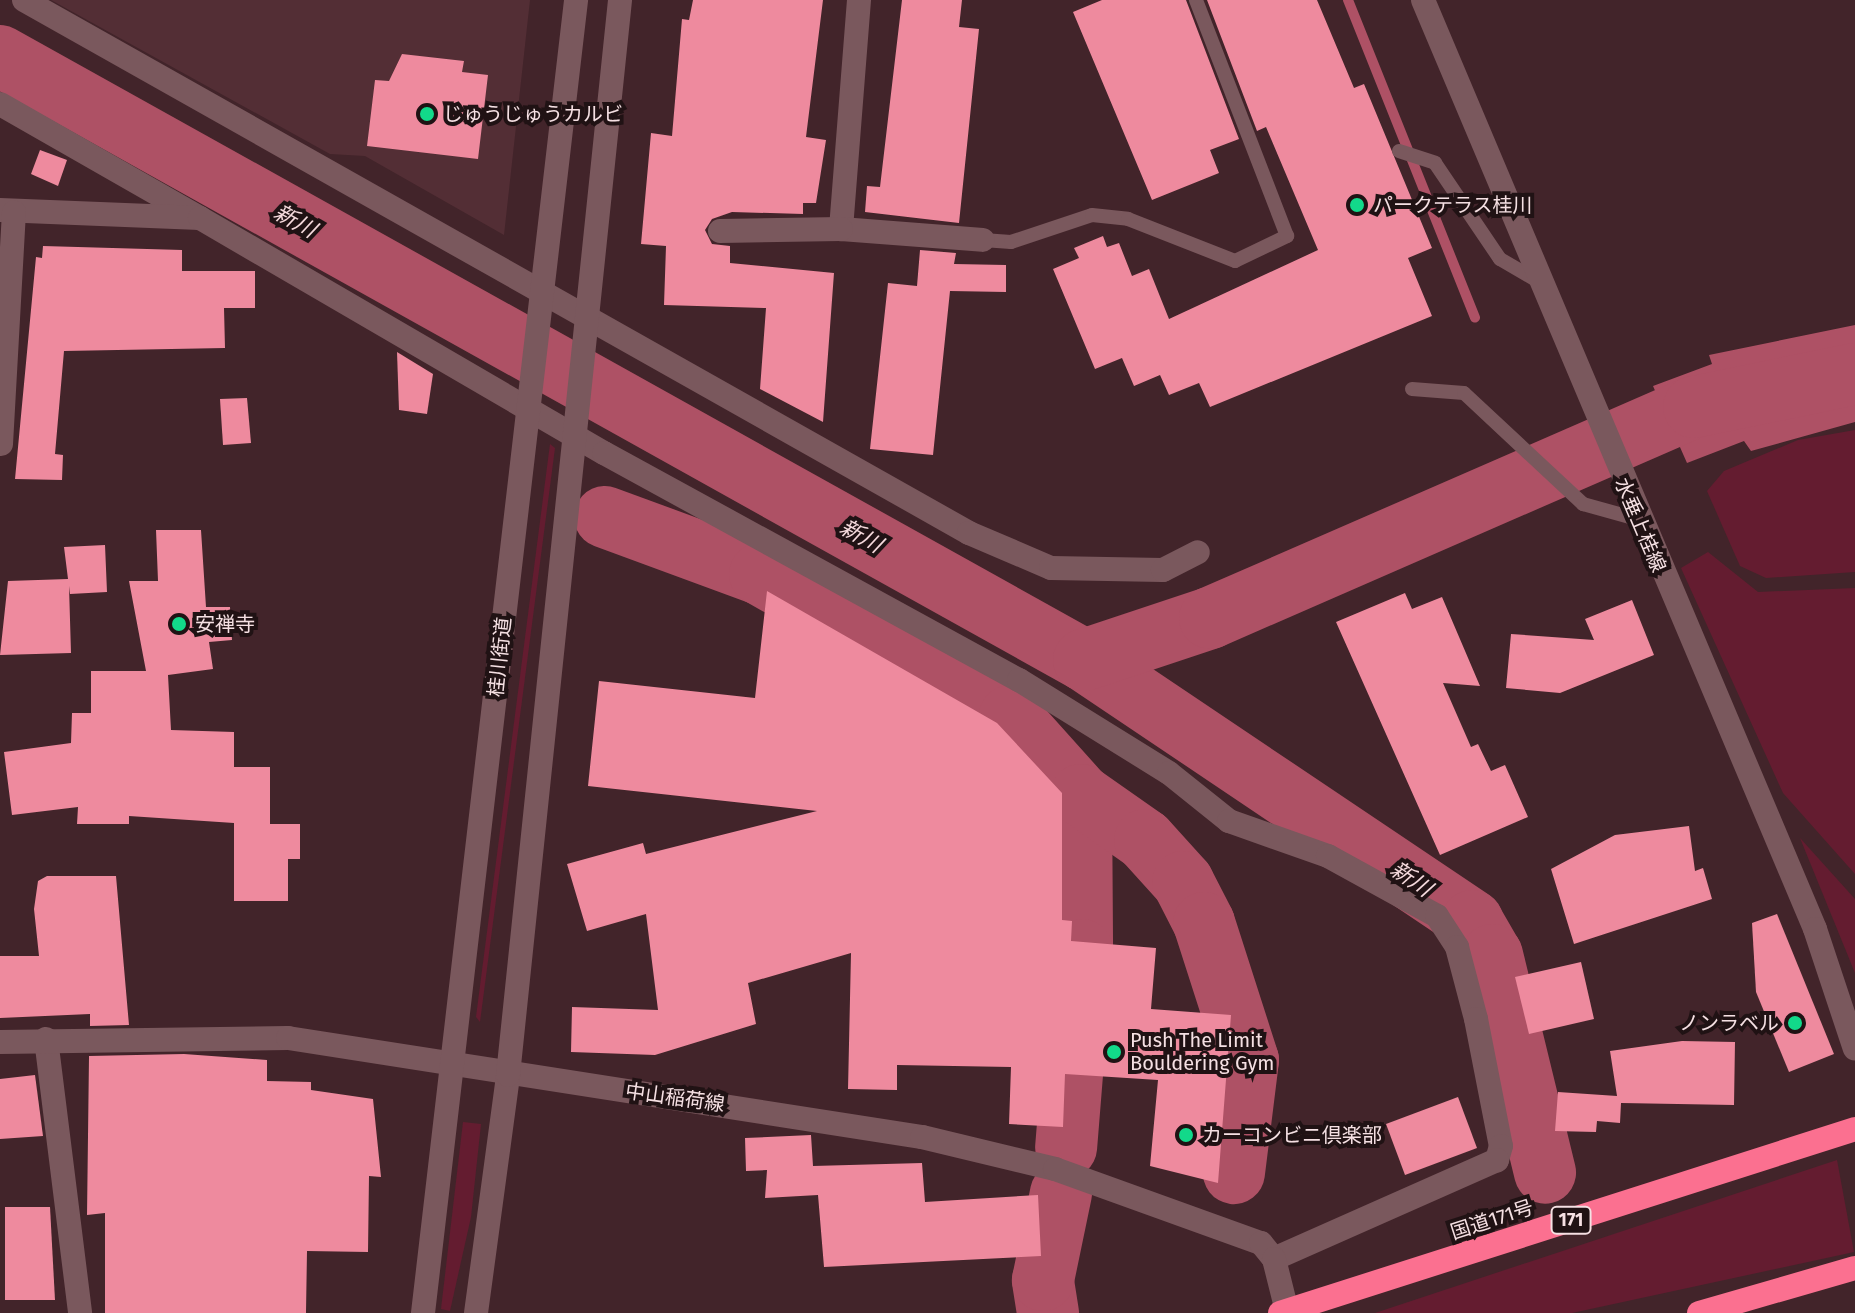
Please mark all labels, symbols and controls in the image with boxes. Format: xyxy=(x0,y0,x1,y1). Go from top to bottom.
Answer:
place label: じゅうじゅうカルビ xyxy=(443,102,623,126)
marker: じゅうじゅうカルビ xyxy=(418,105,436,123)
place label: パークテラス桂川 xyxy=(1373,193,1533,217)
marker: パークテラス桂川 xyxy=(1348,196,1366,214)
water label: 新川 xyxy=(269,199,321,243)
street label: 水垂上桂線 xyxy=(1609,474,1671,576)
water label: 新川 xyxy=(835,514,887,558)
place label: 安禅寺 xyxy=(195,612,255,636)
marker: 安禅寺 xyxy=(170,615,188,633)
street label: 桂川街道 xyxy=(484,616,516,698)
water label: 新川 xyxy=(1385,856,1437,902)
place label: ノンラベル xyxy=(1679,1011,1779,1035)
marker: ノンラベル xyxy=(1786,1014,1804,1032)
place label: Push The Limit Bouldering Gym xyxy=(1130,1028,1274,1075)
marker: Push The Limit Bouldering Gym xyxy=(1105,1043,1123,1061)
street label: 中山稲荷線 xyxy=(624,1079,726,1117)
place label: カーコンビニ倶楽部 xyxy=(1202,1123,1382,1147)
marker: カーコンビニ倶楽部 xyxy=(1177,1126,1195,1144)
street label: 国道171号 xyxy=(1447,1195,1537,1245)
road number: 171 xyxy=(1549,1206,1593,1234)

